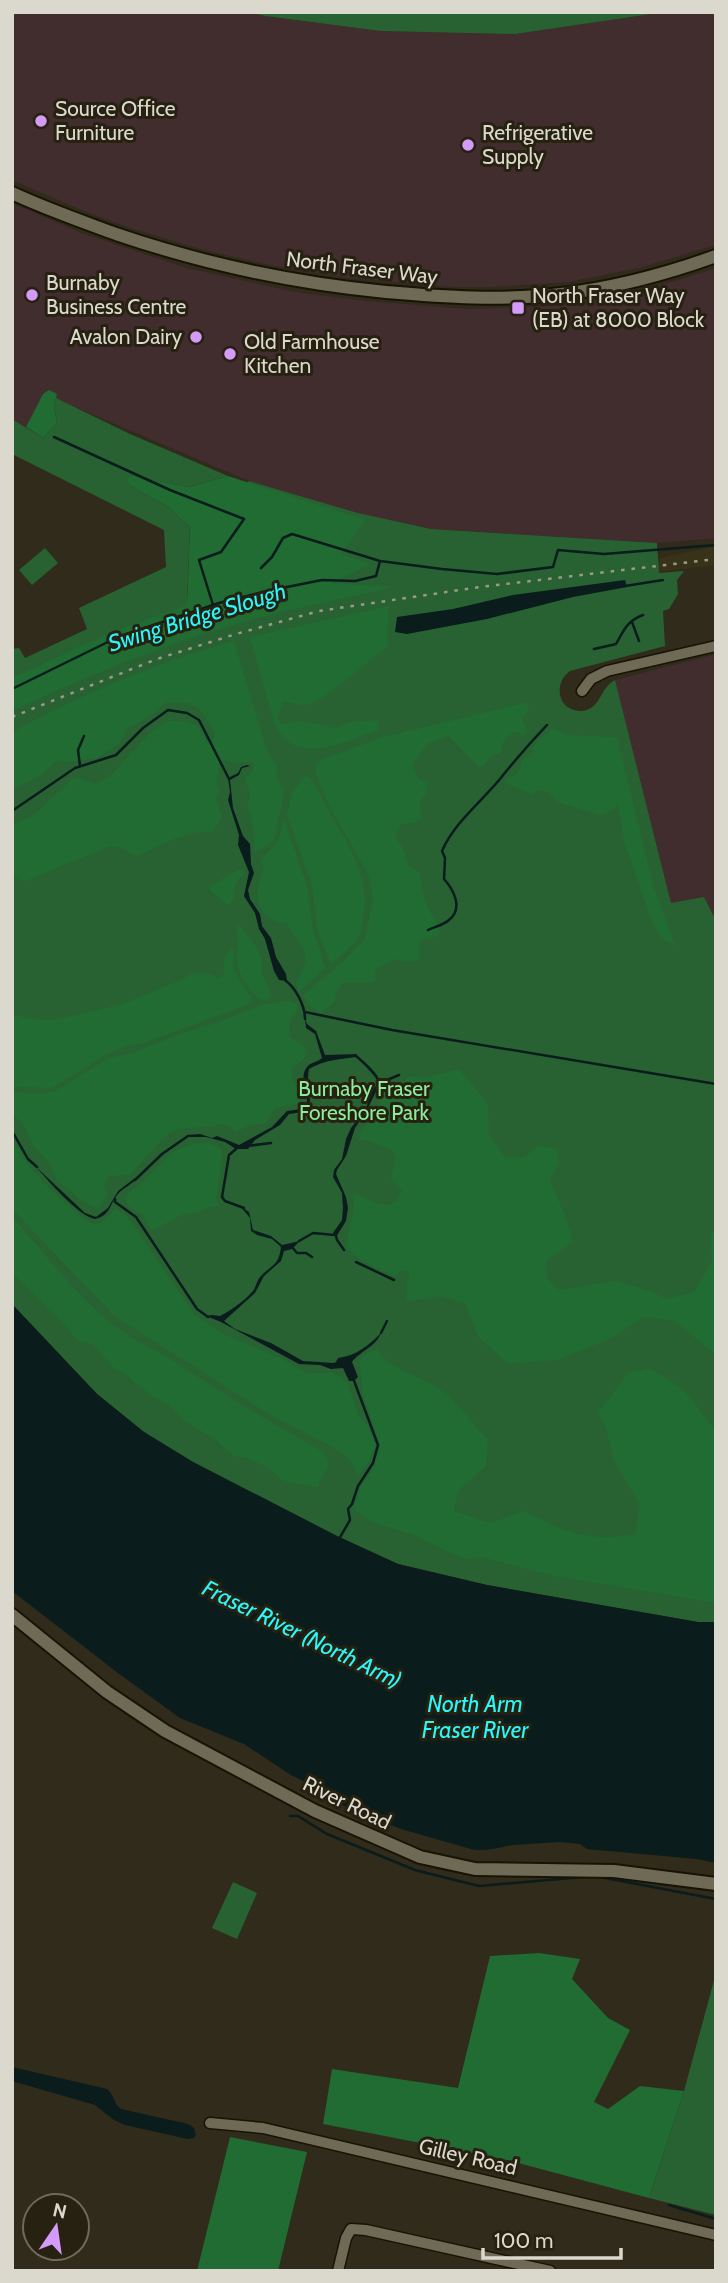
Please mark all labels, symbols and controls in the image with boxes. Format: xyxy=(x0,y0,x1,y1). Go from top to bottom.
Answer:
place label: Source Office Furniture xyxy=(55,96,176,145)
marker: Source Office Furniture xyxy=(33,113,49,129)
place label: Refrigerative Supply xyxy=(482,120,593,169)
marker: Refrigerative Supply xyxy=(460,137,476,153)
street label: North Fraser Way xyxy=(285,246,440,289)
place label: Burnaby Business Centre xyxy=(46,270,187,319)
place label: North Fraser Way (EB) at 8000 Block xyxy=(532,283,705,332)
marker: Burnaby Business Centre xyxy=(24,287,40,303)
marker: North Fraser Way (EB) at 8000 Block xyxy=(510,300,526,316)
place label: Avalon Dairy xyxy=(70,324,182,349)
marker: Avalon Dairy xyxy=(188,329,204,345)
place label: Old Farmhouse Kitchen xyxy=(244,329,380,378)
marker: Old Farmhouse Kitchen xyxy=(222,346,238,362)
water label: Swing Bridge Slough xyxy=(105,577,289,657)
park label: Burnaby Fraser Foreshore Park xyxy=(298,1076,430,1125)
water label: Fraser River (North Arm) xyxy=(198,1574,406,1694)
water label: North Arm Fraser River xyxy=(422,1690,529,1744)
street label: River Road xyxy=(299,1771,395,1835)
street label: Gilley Road xyxy=(417,2133,520,2180)
north arrow xyxy=(21,2192,91,2262)
text: N xyxy=(51,2198,69,2224)
scale bar xyxy=(483,2216,621,2260)
text: 100 m xyxy=(494,2228,553,2253)

